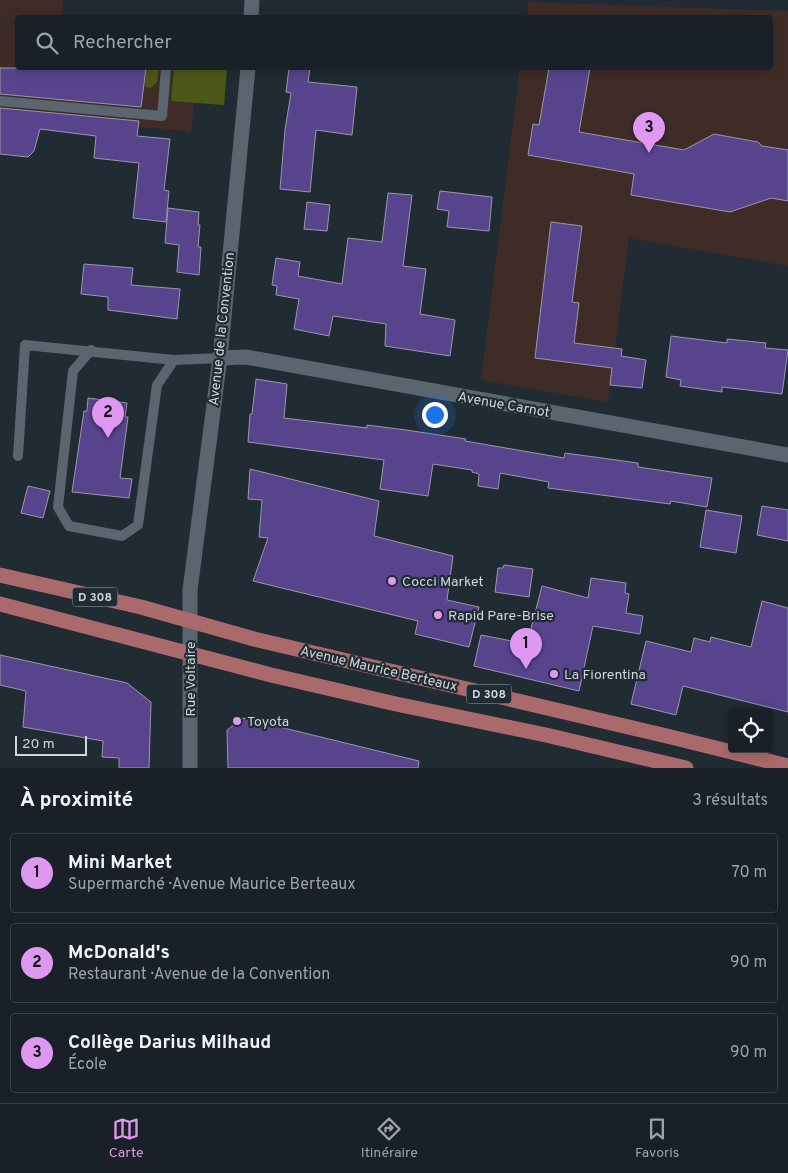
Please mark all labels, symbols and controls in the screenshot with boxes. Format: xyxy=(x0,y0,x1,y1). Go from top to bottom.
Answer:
search box xyxy=(15,15,773,70)
icon: search xyxy=(33,29,61,57)
text: Rechercher xyxy=(73,31,172,55)
pin: 3 xyxy=(633,112,665,153)
street label: Avenue de la Convention xyxy=(206,251,239,407)
street label: Avenue Carnot xyxy=(456,389,551,422)
pin: 2 xyxy=(92,397,124,438)
your location xyxy=(422,402,448,428)
place label: Cocci Market xyxy=(402,574,484,591)
marker: Cocci Market xyxy=(386,575,398,587)
road number: D 308 xyxy=(72,588,118,606)
place label: Rapid Pare-Brise xyxy=(448,608,554,625)
marker: Rapid Pare-Brise xyxy=(432,609,444,621)
pin: 1 xyxy=(510,628,542,669)
street label: Rue Voltaire xyxy=(183,641,200,717)
street label: Avenue Maurice Berteaux xyxy=(298,643,459,696)
place label: La Fiorentina xyxy=(564,667,646,684)
marker: La Fiorentina xyxy=(548,668,560,680)
road number: D 308 xyxy=(466,684,512,704)
map controls xyxy=(728,708,773,753)
button: locate xyxy=(728,708,773,753)
place label: Toyota xyxy=(247,714,289,731)
marker: Toyota xyxy=(231,715,243,727)
scale bar xyxy=(15,733,88,756)
text: 20 m xyxy=(22,736,55,753)
text: À proximité xyxy=(20,787,133,814)
text: 3 résultats xyxy=(692,791,768,811)
text: Mini Market xyxy=(68,851,172,875)
text: 1 xyxy=(34,863,40,883)
text: 70 m xyxy=(732,863,767,883)
text: Supermarché · Avenue Maurice Berteaux xyxy=(68,875,356,895)
text: McDonald's xyxy=(68,941,170,965)
text: 2 xyxy=(32,953,42,973)
text: 90 m xyxy=(730,953,767,973)
text: Restaurant · Avenue de la Convention xyxy=(68,965,330,985)
text: Collège Darius Milhaud xyxy=(68,1031,271,1055)
text: 3 xyxy=(32,1043,42,1063)
text: 90 m xyxy=(730,1043,767,1063)
text: École xyxy=(68,1055,107,1075)
tab: Carte xyxy=(109,1115,144,1162)
tab: Itinéraire xyxy=(361,1115,418,1162)
tab: Favoris xyxy=(635,1115,679,1162)

